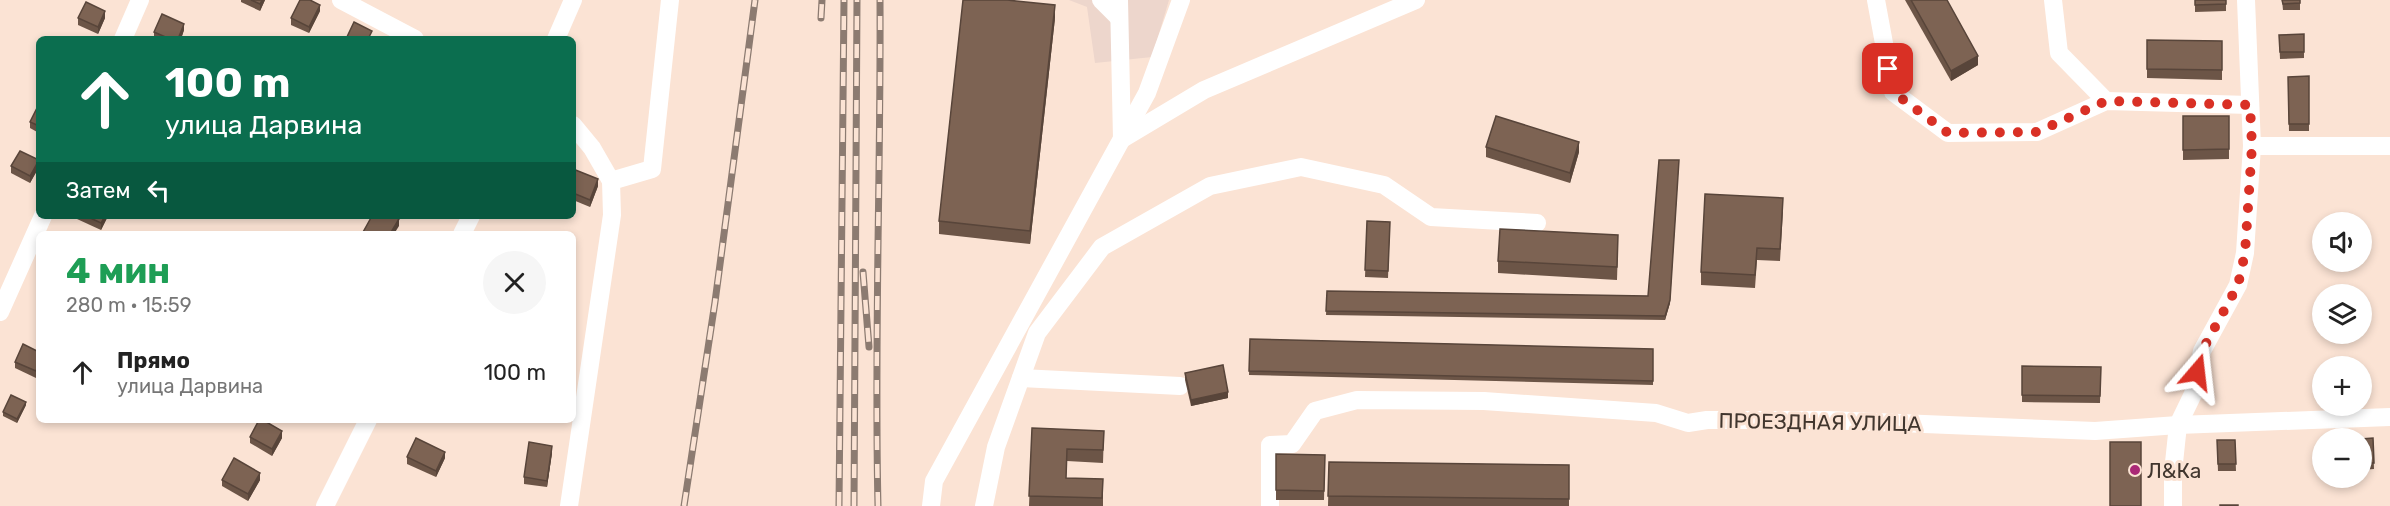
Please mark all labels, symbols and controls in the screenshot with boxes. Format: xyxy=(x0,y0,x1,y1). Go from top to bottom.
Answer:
pin xyxy=(1862,43,1913,94)
icon: arrive xyxy=(1871,52,1904,85)
text: 100 m xyxy=(165,58,290,108)
icon: ahead xyxy=(66,60,144,138)
text: улица Дарвина xyxy=(165,109,362,141)
icon: left xyxy=(142,174,175,207)
text: Затем xyxy=(66,177,130,204)
map controls xyxy=(2312,212,2372,488)
button: sound xyxy=(2312,212,2372,272)
text: 4 мин xyxy=(66,249,170,292)
button: close xyxy=(483,251,546,314)
button: layers xyxy=(2312,284,2372,344)
text: 280 m · 15:59 xyxy=(66,293,192,317)
position arrow xyxy=(2165,340,2229,404)
text: Прямо xyxy=(117,347,190,374)
icon: ahead xyxy=(66,356,99,389)
button: + xyxy=(2312,356,2372,416)
text: 100 m xyxy=(484,359,546,386)
text: улица Дарвина xyxy=(117,374,263,398)
street label: ПРОЕЗДНАЯ УЛИЦА xyxy=(1718,408,1922,436)
button: − xyxy=(2312,428,2372,488)
place label: Л&Ка xyxy=(2147,458,2201,483)
marker: Л&Ка xyxy=(2128,463,2142,477)

